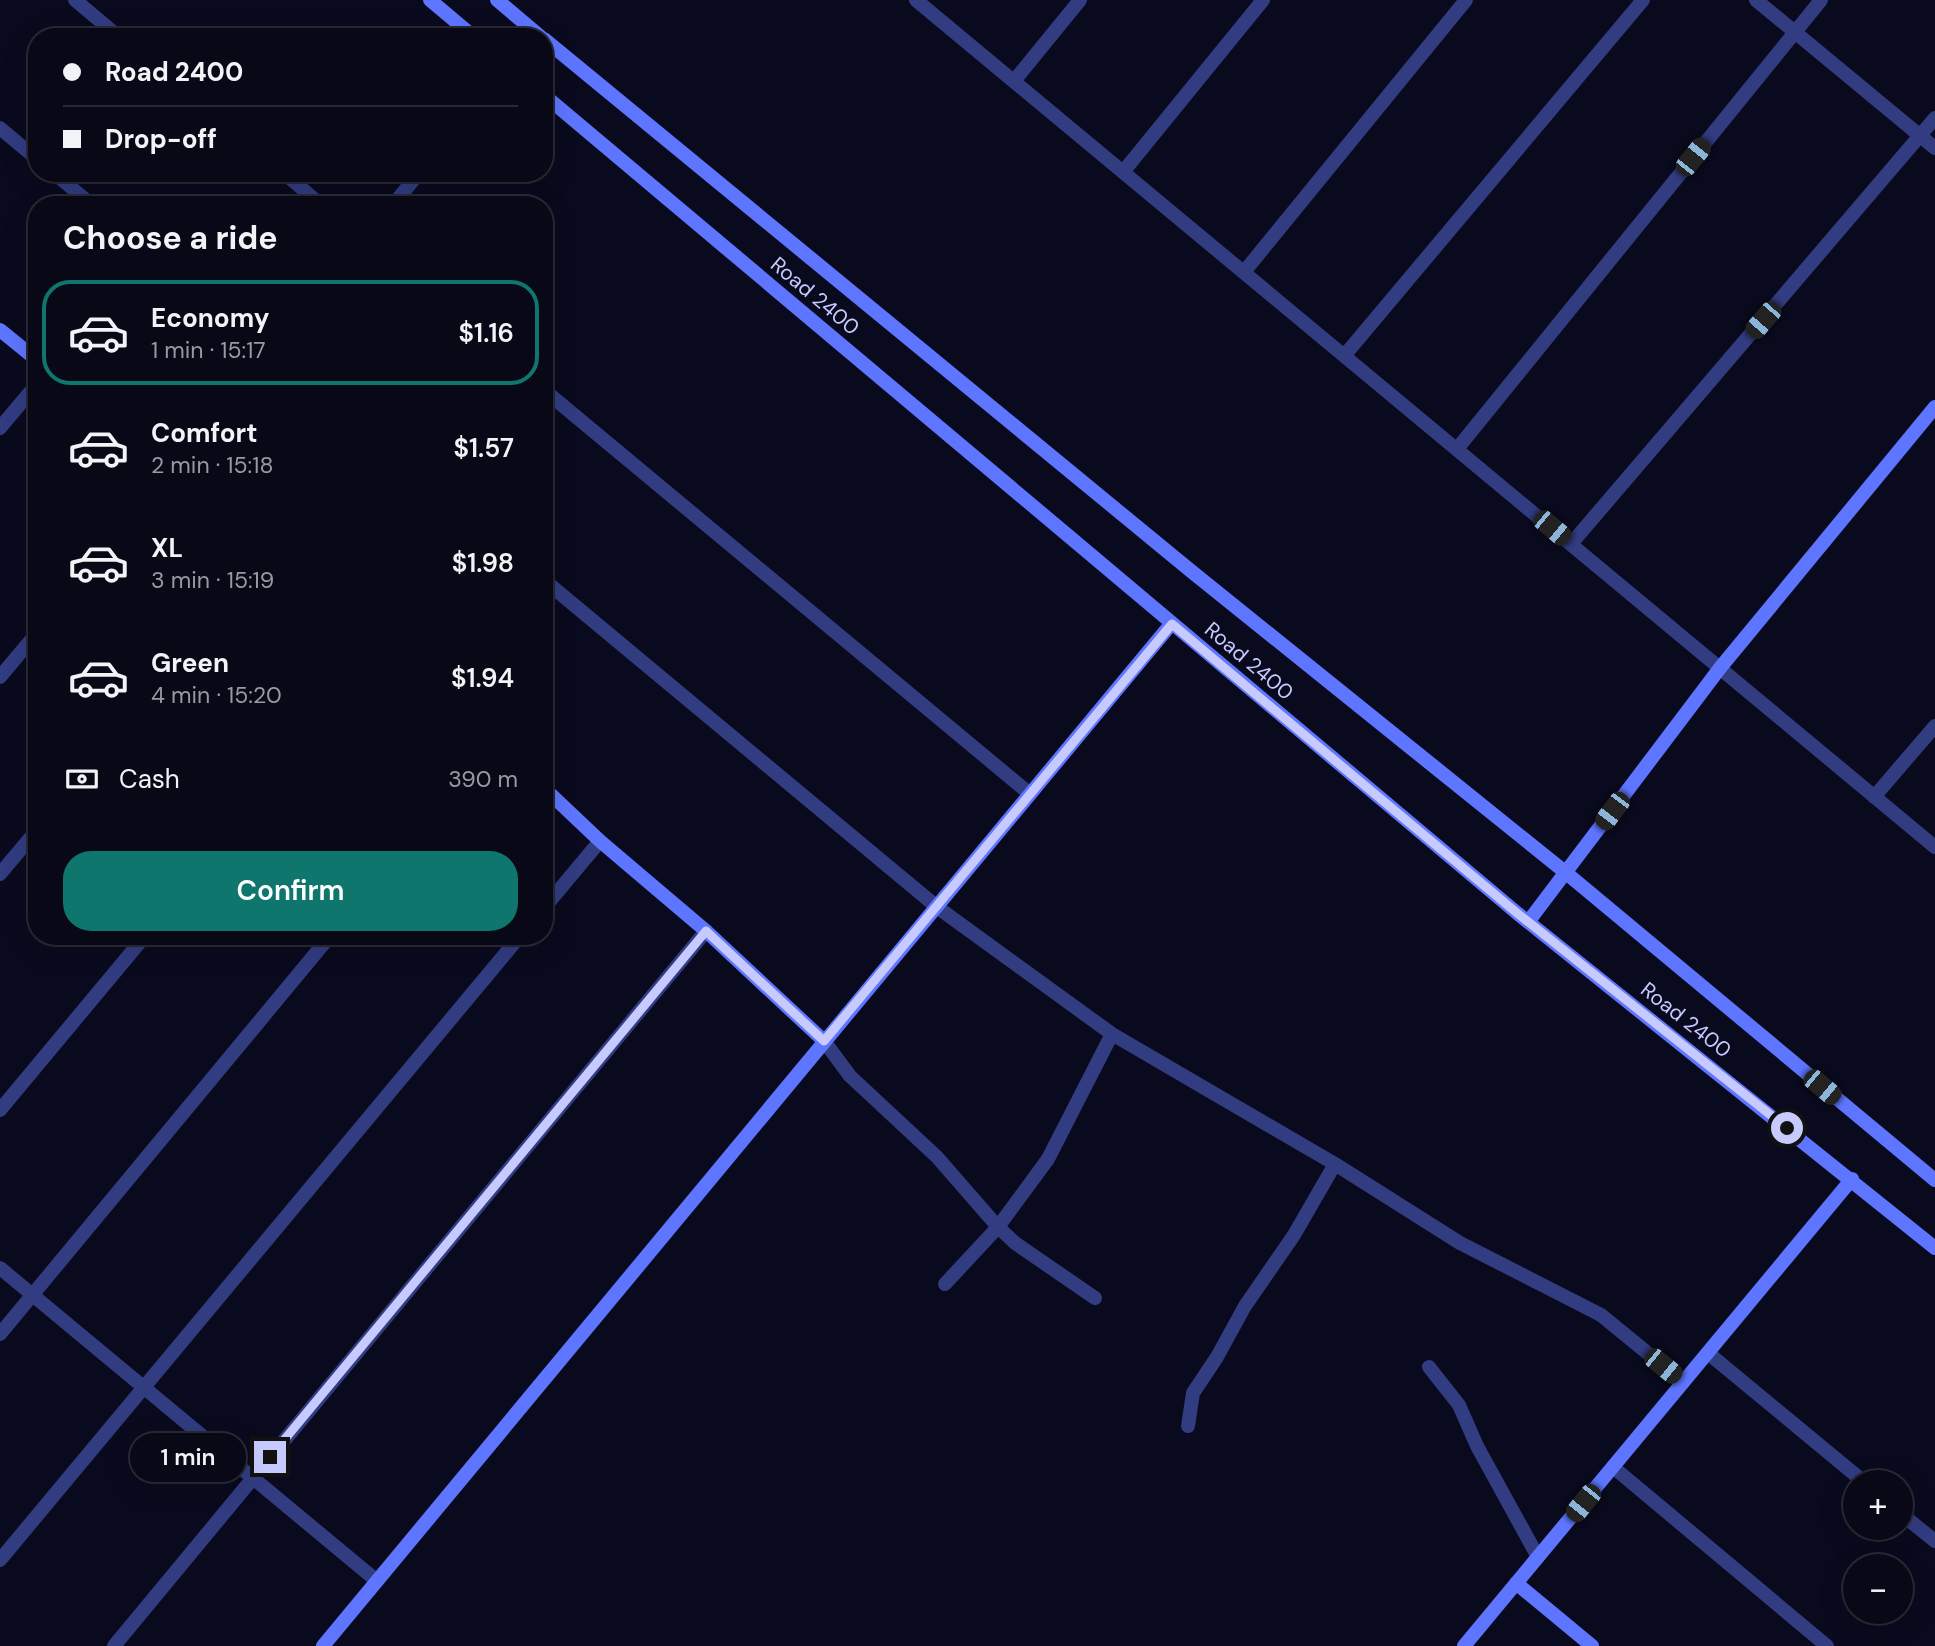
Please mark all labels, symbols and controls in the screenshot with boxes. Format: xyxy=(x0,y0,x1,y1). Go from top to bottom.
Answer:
text: Road 2400 xyxy=(105,55,243,89)
text: Drop-off xyxy=(105,122,217,156)
car xyxy=(1672,134,1715,180)
text: Choose a ride xyxy=(63,217,278,259)
street label: Road 2400 xyxy=(765,251,865,341)
car xyxy=(1742,297,1785,343)
icon: car xyxy=(67,301,130,364)
text: Economy xyxy=(151,301,269,335)
text: $1.16 xyxy=(459,316,514,350)
text: 1 min · 15:17 xyxy=(151,335,266,365)
icon: car xyxy=(67,416,130,479)
text: Comfort xyxy=(151,416,257,450)
text: $1.57 xyxy=(454,431,514,465)
text: 2 min · 15:18 xyxy=(151,450,273,480)
car xyxy=(1530,506,1575,550)
icon: car xyxy=(67,531,130,594)
text: XL xyxy=(151,531,183,565)
text: $1.98 xyxy=(452,546,514,580)
text: 3 min · 15:19 xyxy=(151,565,274,595)
street label: Road 2400 xyxy=(1199,616,1299,706)
icon: car xyxy=(67,646,130,709)
text: Green xyxy=(151,646,229,680)
text: $1.94 xyxy=(451,661,514,695)
text: 4 min · 15:20 xyxy=(151,680,282,710)
icon: cash xyxy=(63,760,101,798)
text: Cash xyxy=(119,762,180,796)
text: 390 m xyxy=(448,764,518,794)
car xyxy=(1591,788,1634,834)
button: Confirm xyxy=(63,851,518,931)
street label: Road 2400 xyxy=(1635,976,1737,1064)
car xyxy=(1800,1065,1845,1109)
route start xyxy=(1771,1112,1803,1144)
car xyxy=(1641,1345,1686,1387)
callout: 1 min xyxy=(130,1432,246,1482)
route end xyxy=(254,1441,286,1473)
text: 1 min xyxy=(161,1442,215,1472)
map controls xyxy=(1843,1470,1913,1624)
button: + xyxy=(1843,1470,1913,1540)
car xyxy=(1562,1480,1605,1526)
button: − xyxy=(1843,1554,1913,1624)

